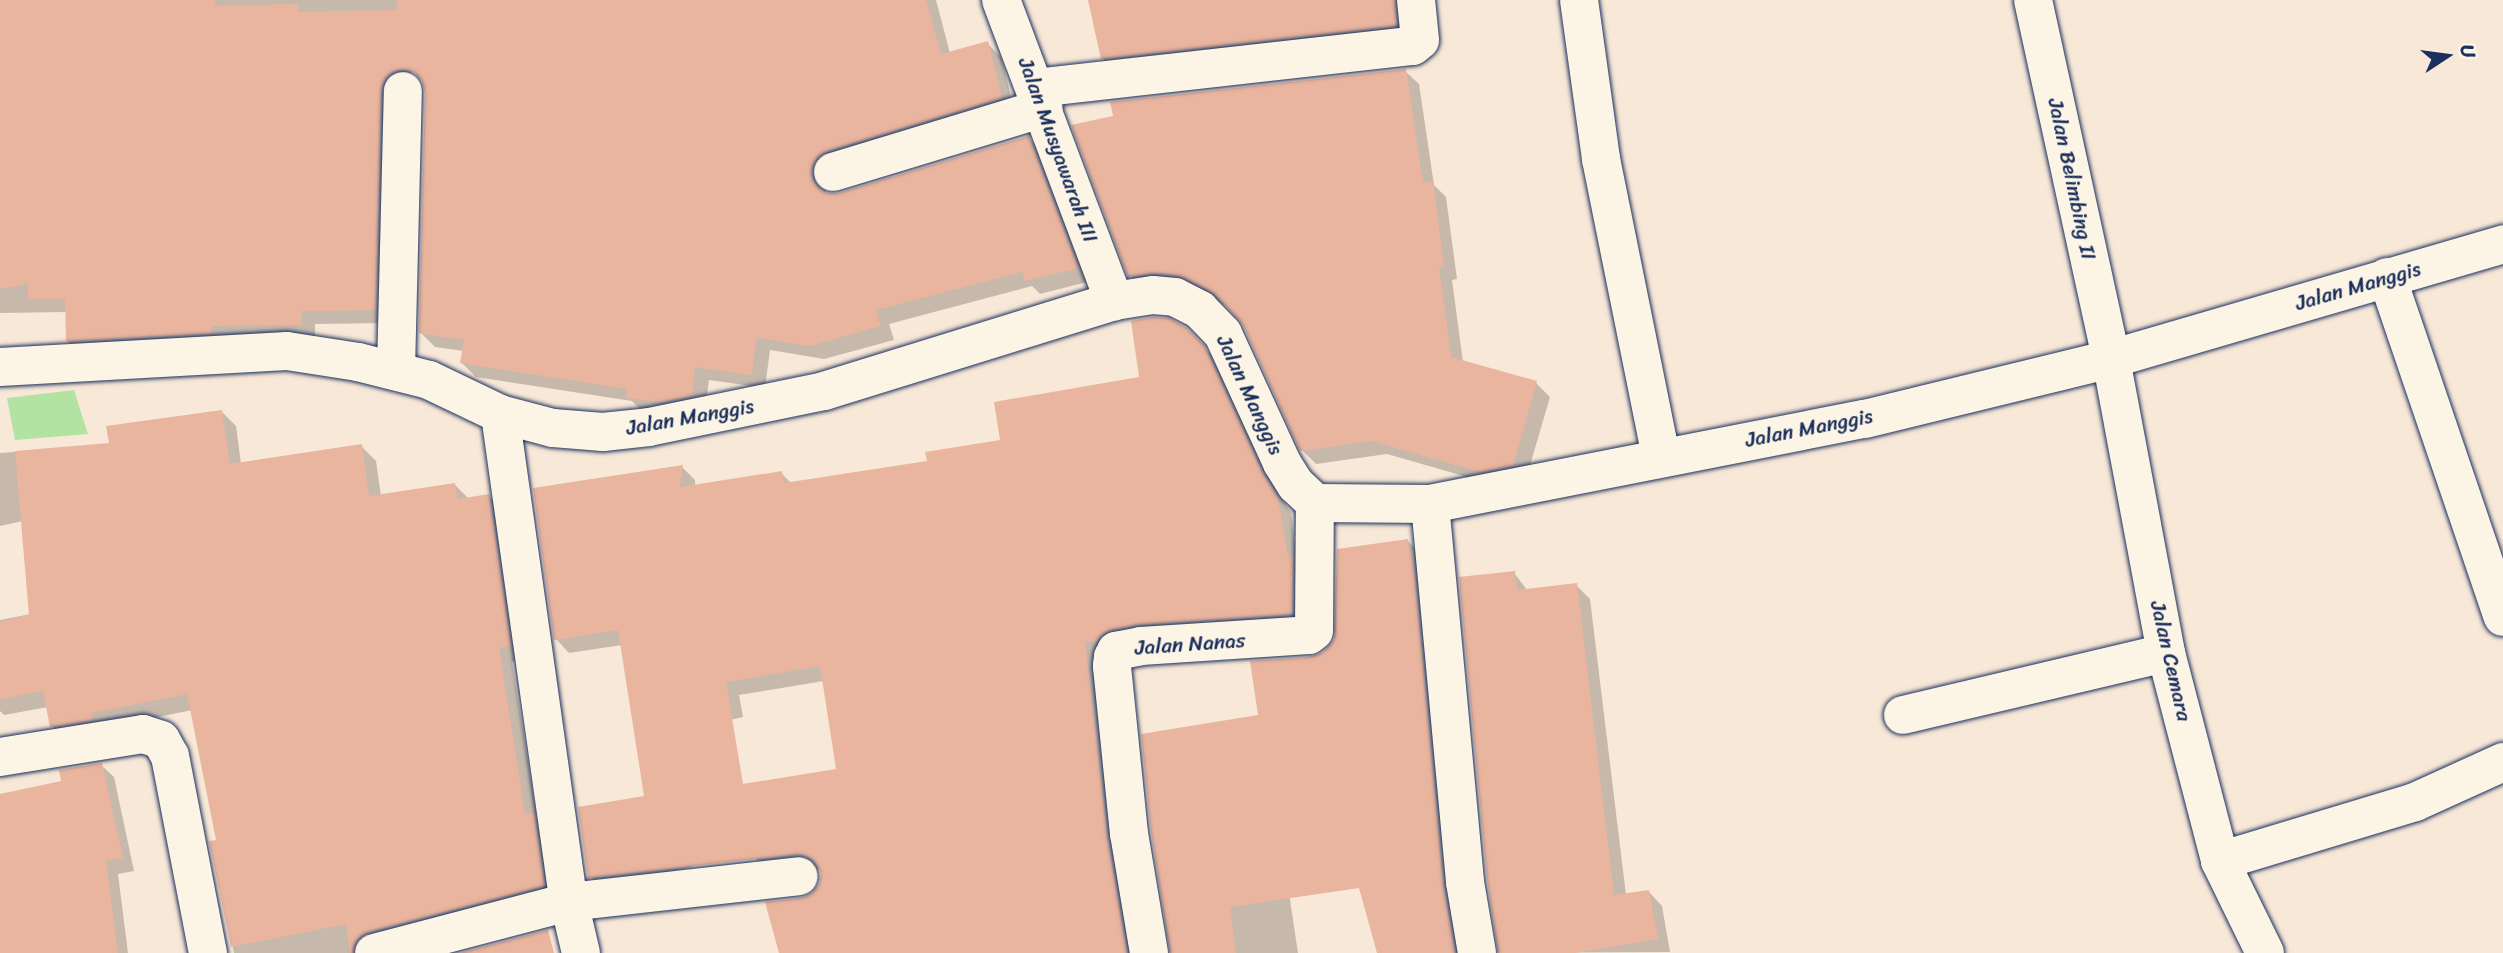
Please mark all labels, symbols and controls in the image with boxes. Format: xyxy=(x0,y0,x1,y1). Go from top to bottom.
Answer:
north arrow xyxy=(2412,21,2482,91)
text: U xyxy=(2450,41,2485,61)
street label: Jalan Musyawarah III xyxy=(1013,54,1103,246)
street label: Jalan Belimbing II xyxy=(2043,96,2101,262)
street label: Jalan Manggis xyxy=(2292,256,2424,316)
street label: Jalan Manggis xyxy=(1211,331,1289,459)
street label: Jalan Manggis xyxy=(624,393,756,441)
street label: Jalan Manggis xyxy=(1743,403,1875,453)
street label: Jalan Cemara xyxy=(2145,598,2197,724)
street label: Jalan Nanas xyxy=(1134,628,1246,660)

